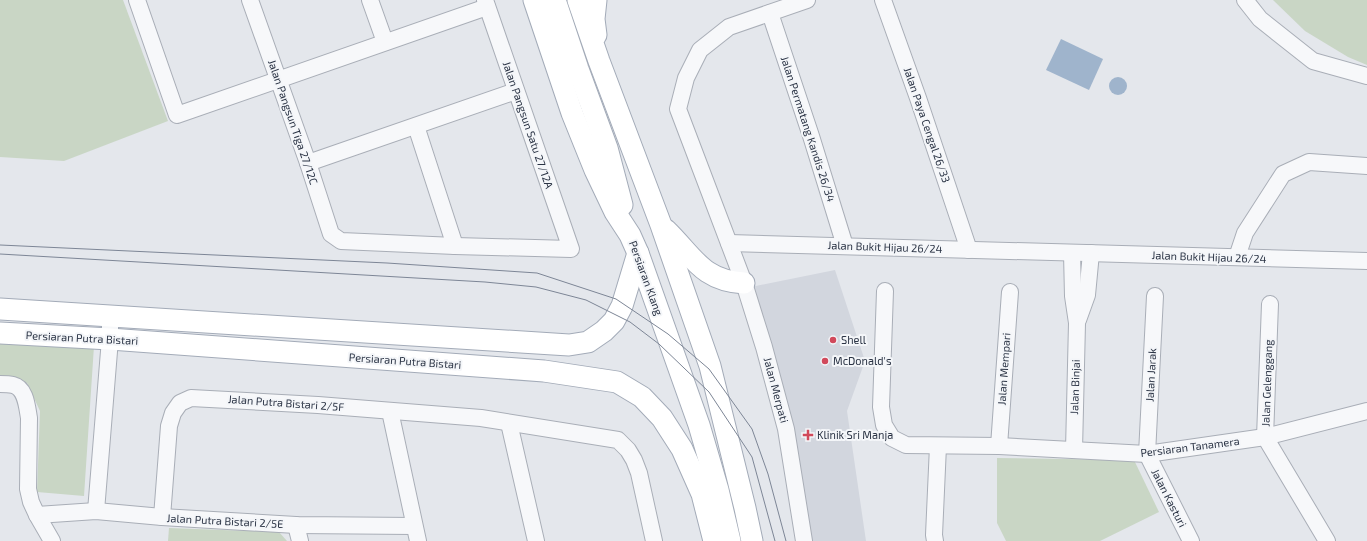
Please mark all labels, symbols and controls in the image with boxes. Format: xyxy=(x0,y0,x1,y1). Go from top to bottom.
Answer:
street label: Jalan Permatang Kandis 26/34 xyxy=(779,54,838,204)
street label: Jalan Pangsun Tiga 27/12C xyxy=(266,58,321,186)
street label: Jalan Pangsun Satu 27/12A xyxy=(501,60,556,190)
street label: Jalan Paya Cengal 26/33 xyxy=(902,65,953,184)
street label: Jalan Bukit Hijau 26/24 xyxy=(827,238,943,256)
street label: Persiaran Klang xyxy=(627,239,666,317)
street label: Jalan Bukit Hijau 26/24 xyxy=(1151,248,1267,266)
street label: Persiaran Putra Bistari xyxy=(25,328,139,347)
street label: Jalan Mempari xyxy=(994,332,1013,406)
place label: Shell xyxy=(841,333,867,346)
marker: Shell xyxy=(828,335,838,345)
street label: Jalan Gelenggang xyxy=(1258,339,1275,427)
street label: Jalan Jarak xyxy=(1143,348,1158,402)
street label: Persiaran Putra Bistari xyxy=(348,350,462,371)
place label: McDonald's xyxy=(833,354,892,367)
street label: Jalan Merpati xyxy=(762,356,791,424)
marker: McDonald's xyxy=(820,356,830,366)
street label: Jalan Binjai xyxy=(1067,359,1083,415)
street label: Jalan Putra Bistari 2/5F xyxy=(228,392,345,413)
place label: Klinik Sri Manja xyxy=(817,428,893,442)
marker: Klinik Sri Manja xyxy=(802,429,814,441)
street label: Persiaran Tanamera xyxy=(1140,434,1240,459)
street label: Jalan Kasturi xyxy=(1149,466,1190,529)
street label: Jalan Putra Bistari 2/5E xyxy=(166,511,284,530)

